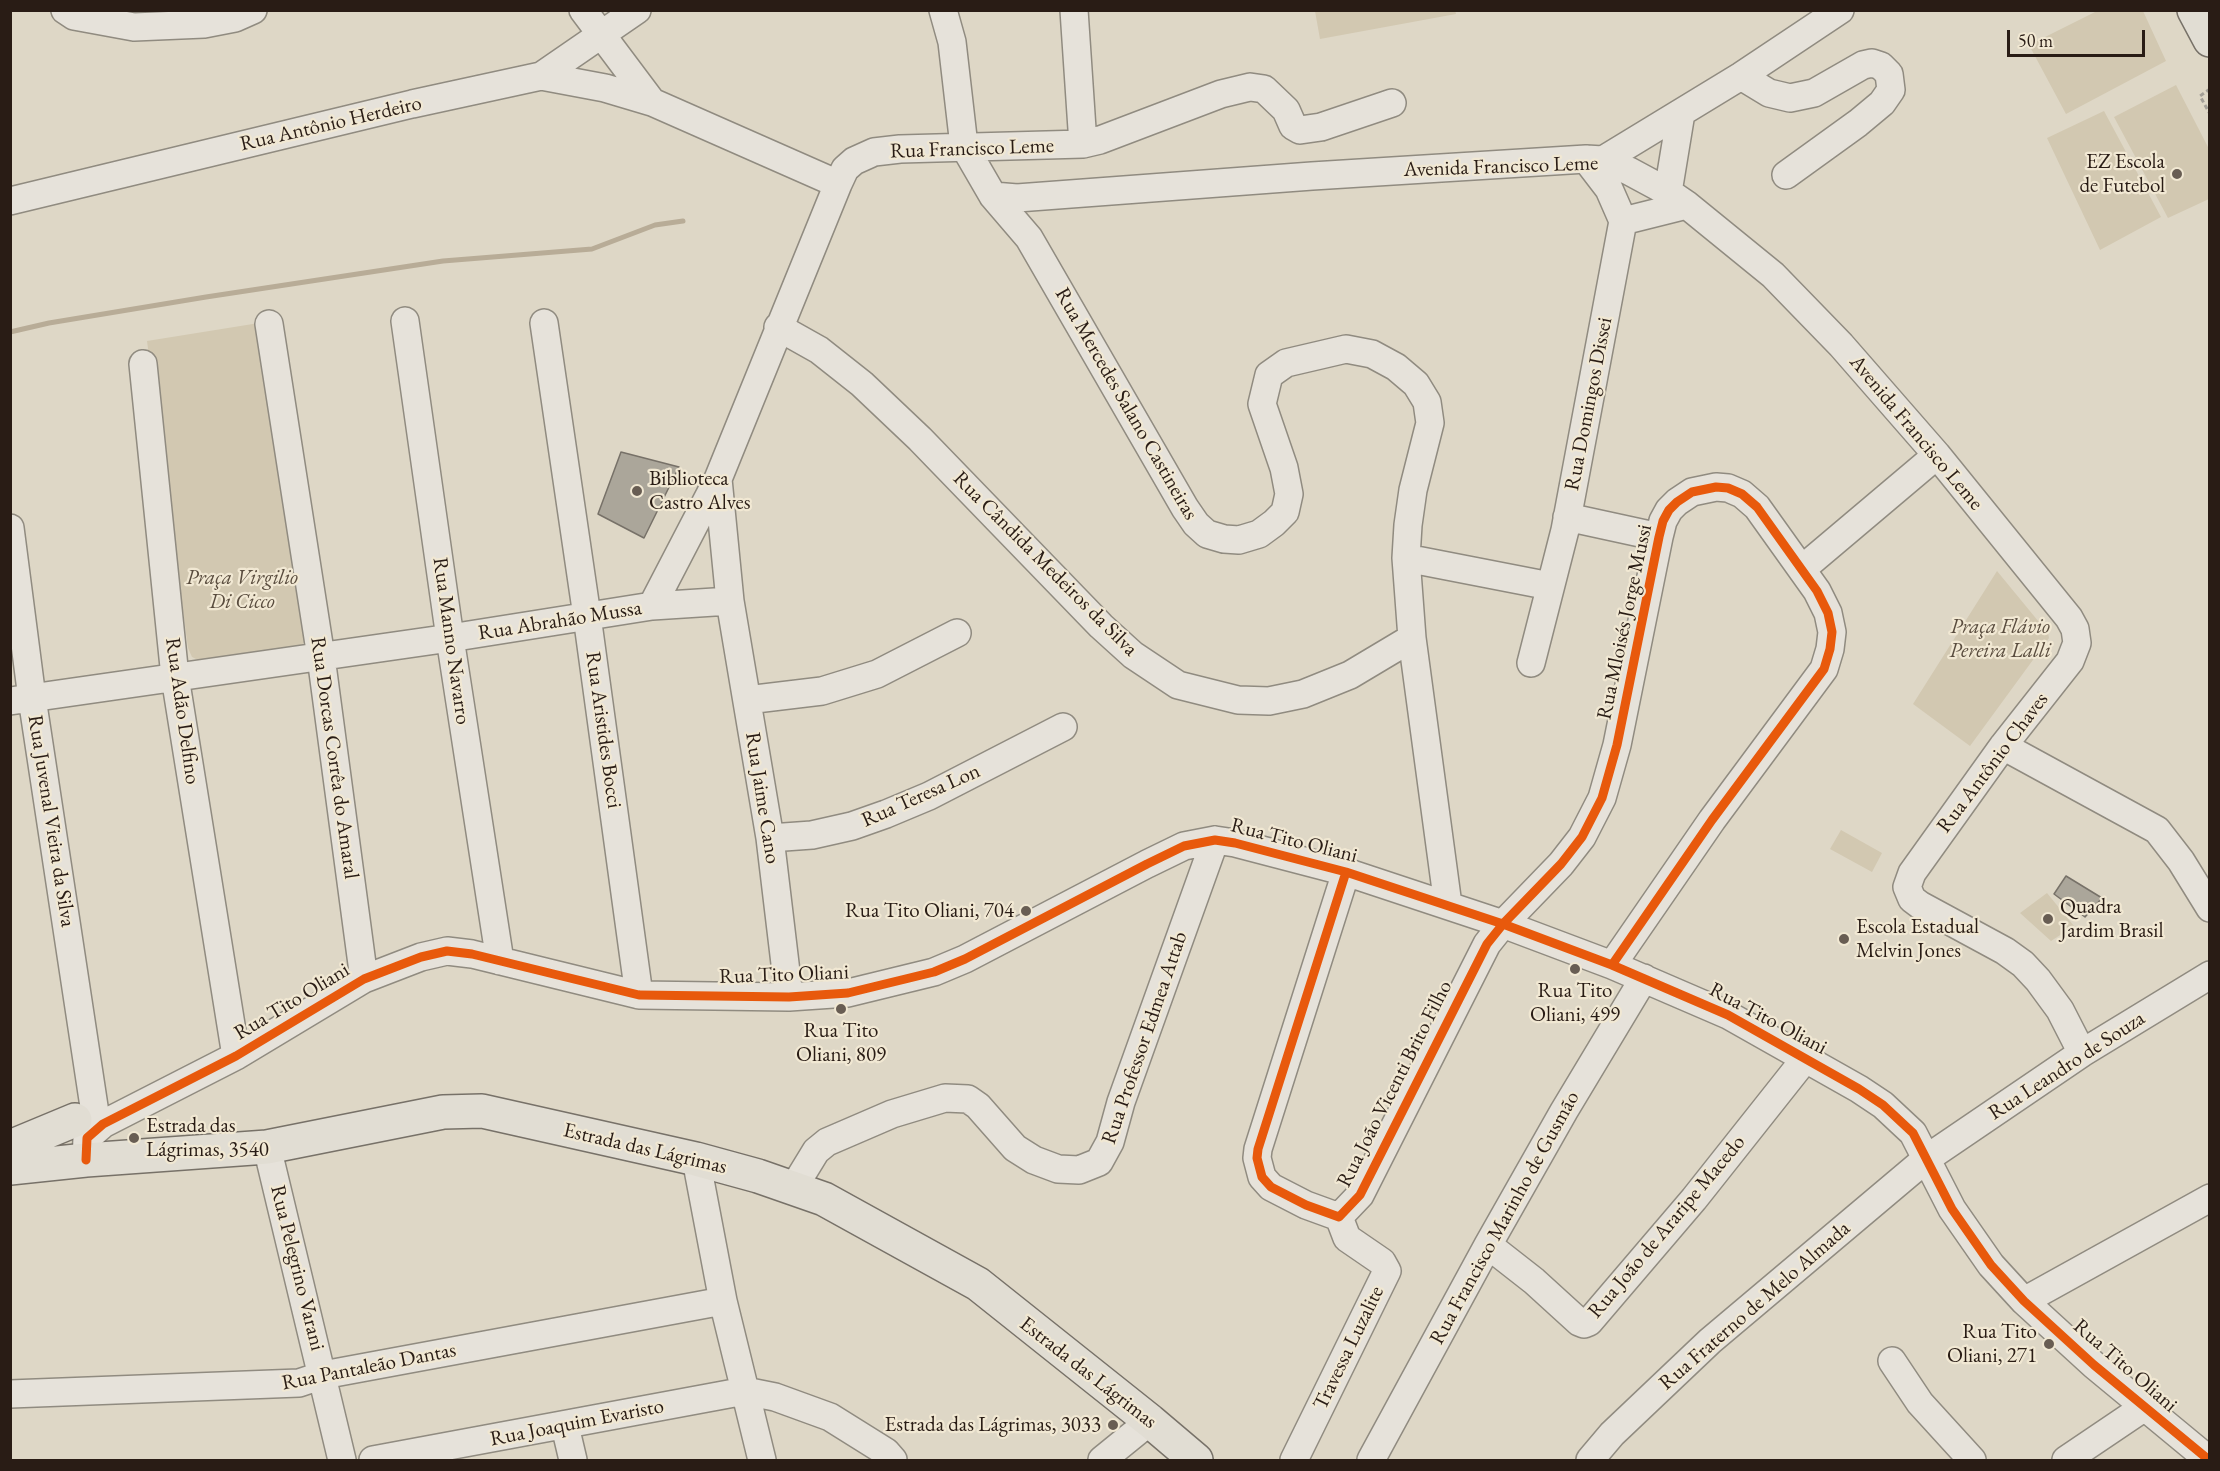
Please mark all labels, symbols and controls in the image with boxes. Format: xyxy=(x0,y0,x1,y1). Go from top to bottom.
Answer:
scale bar xyxy=(2010,18,2148,56)
text: 50 m xyxy=(2018,29,2053,52)
street label: Rua Antônio Herdeiro xyxy=(238,91,424,157)
street label: Rua Francisco Leme xyxy=(890,134,1054,164)
place label: EZ Escola de Futebol xyxy=(2079,149,2165,199)
street label: Avenida Francisco Leme xyxy=(1403,151,1599,183)
marker: EZ Escola de Futebol xyxy=(2170,167,2184,181)
street label: Rua Mercedes Salano Castineiras xyxy=(1049,283,1203,525)
street label: Rua Domingos Dissei xyxy=(1560,315,1618,493)
street label: Avenida Francisco Leme xyxy=(1844,350,1988,516)
place label: Biblioteca Castro Alves xyxy=(649,466,750,516)
street label: Rua Cândida Medeiros da Silva xyxy=(947,466,1143,662)
marker: Biblioteca Castro Alves xyxy=(630,484,644,498)
street label: Rua Mloisés Jorge Mussi xyxy=(1592,522,1658,722)
street label: Rua Manno Navarro xyxy=(427,556,475,726)
park label: Praça Virgilio Di Cicco xyxy=(186,565,298,615)
street label: Rua Abrahão Mussa xyxy=(477,596,643,646)
park label: Praça Flávio Pereira Lalli xyxy=(1949,614,2051,664)
street label: Rua Dorcas Corrêa do Amaral xyxy=(305,635,363,881)
street label: Rua Adão Delfino xyxy=(159,636,205,786)
street label: Rua Aristides Bocci xyxy=(580,650,626,810)
street label: Rua Antônio Chaves xyxy=(1932,688,2054,838)
street label: Rua Juvenal Vieira da Silva xyxy=(22,713,80,929)
street label: Rua Jaime Cano xyxy=(739,730,785,866)
street label: Rua Teresa Lon xyxy=(858,759,984,833)
street label: Rua Tito Oliani xyxy=(1228,813,1360,869)
place label: Quadra Jardim Brasil xyxy=(2060,894,2164,944)
place label: Rua Tito Oliani, 704 xyxy=(845,898,1014,924)
marker: Rua Tito Oliani, 704 xyxy=(1019,904,1033,918)
marker: Quadra Jardim Brasil xyxy=(2041,912,2055,926)
place label: Escola Estadual Melvin Jones xyxy=(1856,914,1979,964)
street label: Rua Professor Edmea Attab xyxy=(1097,928,1193,1148)
marker: Escola Estadual Melvin Jones xyxy=(1837,932,1851,946)
street label: Rua Tito Oliani xyxy=(230,958,354,1046)
street label: Rua Tito Oliani xyxy=(719,960,849,990)
marker: Rua Tito Oliani, 499 xyxy=(1568,962,1582,976)
street label: Rua João Vicenti Brito Filho xyxy=(1332,976,1458,1192)
street label: Rua Tito Oliani xyxy=(1705,977,1831,1061)
place label: Rua Tito Oliani, 499 xyxy=(1530,978,1620,1028)
marker: Rua Tito Oliani, 809 xyxy=(834,1002,848,1016)
street label: Rua Leandro de Souza xyxy=(1984,1006,2150,1126)
place label: Rua Tito Oliani, 809 xyxy=(796,1018,886,1068)
street label: Rua Francisco Marinho de Gusmão xyxy=(1425,1087,1585,1349)
place label: Estrada das Lágrimas, 3540 xyxy=(146,1113,269,1163)
street label: Estrada das Lágrimas xyxy=(561,1118,729,1180)
street label: Rua João de Araripe Macedo xyxy=(1583,1130,1751,1324)
marker: Estrada das Lágrimas, 3540 xyxy=(127,1131,141,1145)
street label: Rua Pelegrino Varani xyxy=(264,1183,330,1353)
street label: Rua Fraterno de Melo Almada xyxy=(1654,1216,1856,1396)
street label: Travessa Luzalite xyxy=(1308,1282,1390,1414)
street label: Estrada das Lágrimas xyxy=(1014,1312,1162,1434)
street label: Rua Tito Oliani xyxy=(2068,1314,2182,1418)
place label: Rua Tito Oliani, 271 xyxy=(1947,1319,2037,1369)
marker: Rua Tito Oliani, 271 xyxy=(2042,1337,2056,1351)
street label: Rua Pantaleão Dantas xyxy=(280,1338,458,1396)
street label: Rua Joaquim Evaristo xyxy=(488,1394,666,1452)
place label: Estrada das Lágrimas, 3033 xyxy=(884,1412,1101,1438)
marker: Estrada das Lágrimas, 3033 xyxy=(1106,1418,1120,1432)

